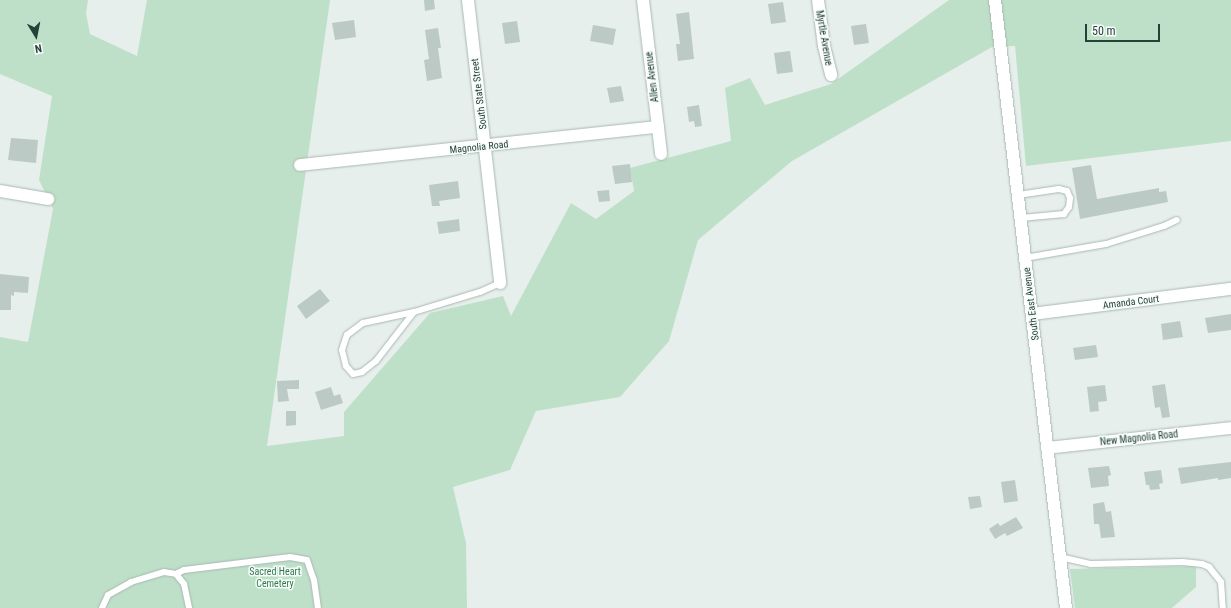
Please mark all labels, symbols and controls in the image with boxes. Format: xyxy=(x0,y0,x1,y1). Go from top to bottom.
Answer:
street label: Myrtle Avenue xyxy=(813,9,835,67)
north arrow xyxy=(16,16,56,56)
scale bar xyxy=(1087,16,1162,42)
text: 50 m xyxy=(1092,24,1116,38)
text: N xyxy=(34,41,43,55)
street label: Allen Avenue xyxy=(643,51,661,103)
street label: South State Street xyxy=(469,58,489,130)
street label: Magnolia Road xyxy=(449,138,509,156)
street label: South East Avenue xyxy=(1021,267,1041,341)
street label: Amanda Court xyxy=(1102,293,1160,311)
street label: New Magnolia Road xyxy=(1099,428,1179,448)
park label: Sacred Heart Cemetery xyxy=(249,565,301,588)

